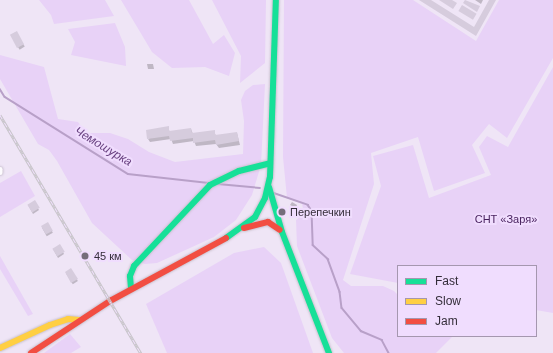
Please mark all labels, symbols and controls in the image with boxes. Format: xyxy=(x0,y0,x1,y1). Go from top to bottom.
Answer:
water label: Чемошурка xyxy=(72,124,134,170)
place label: Перепечкин xyxy=(290,205,351,219)
marker: Перепечкин xyxy=(277,207,287,217)
park label: СНТ «Заря» xyxy=(475,212,537,226)
place label: 45 км xyxy=(94,249,122,263)
marker: 45 км xyxy=(79,250,91,262)
legend xyxy=(397,265,537,337)
text: Fast xyxy=(435,274,458,288)
text: Slow xyxy=(435,294,461,308)
text: Jam xyxy=(435,314,458,328)

